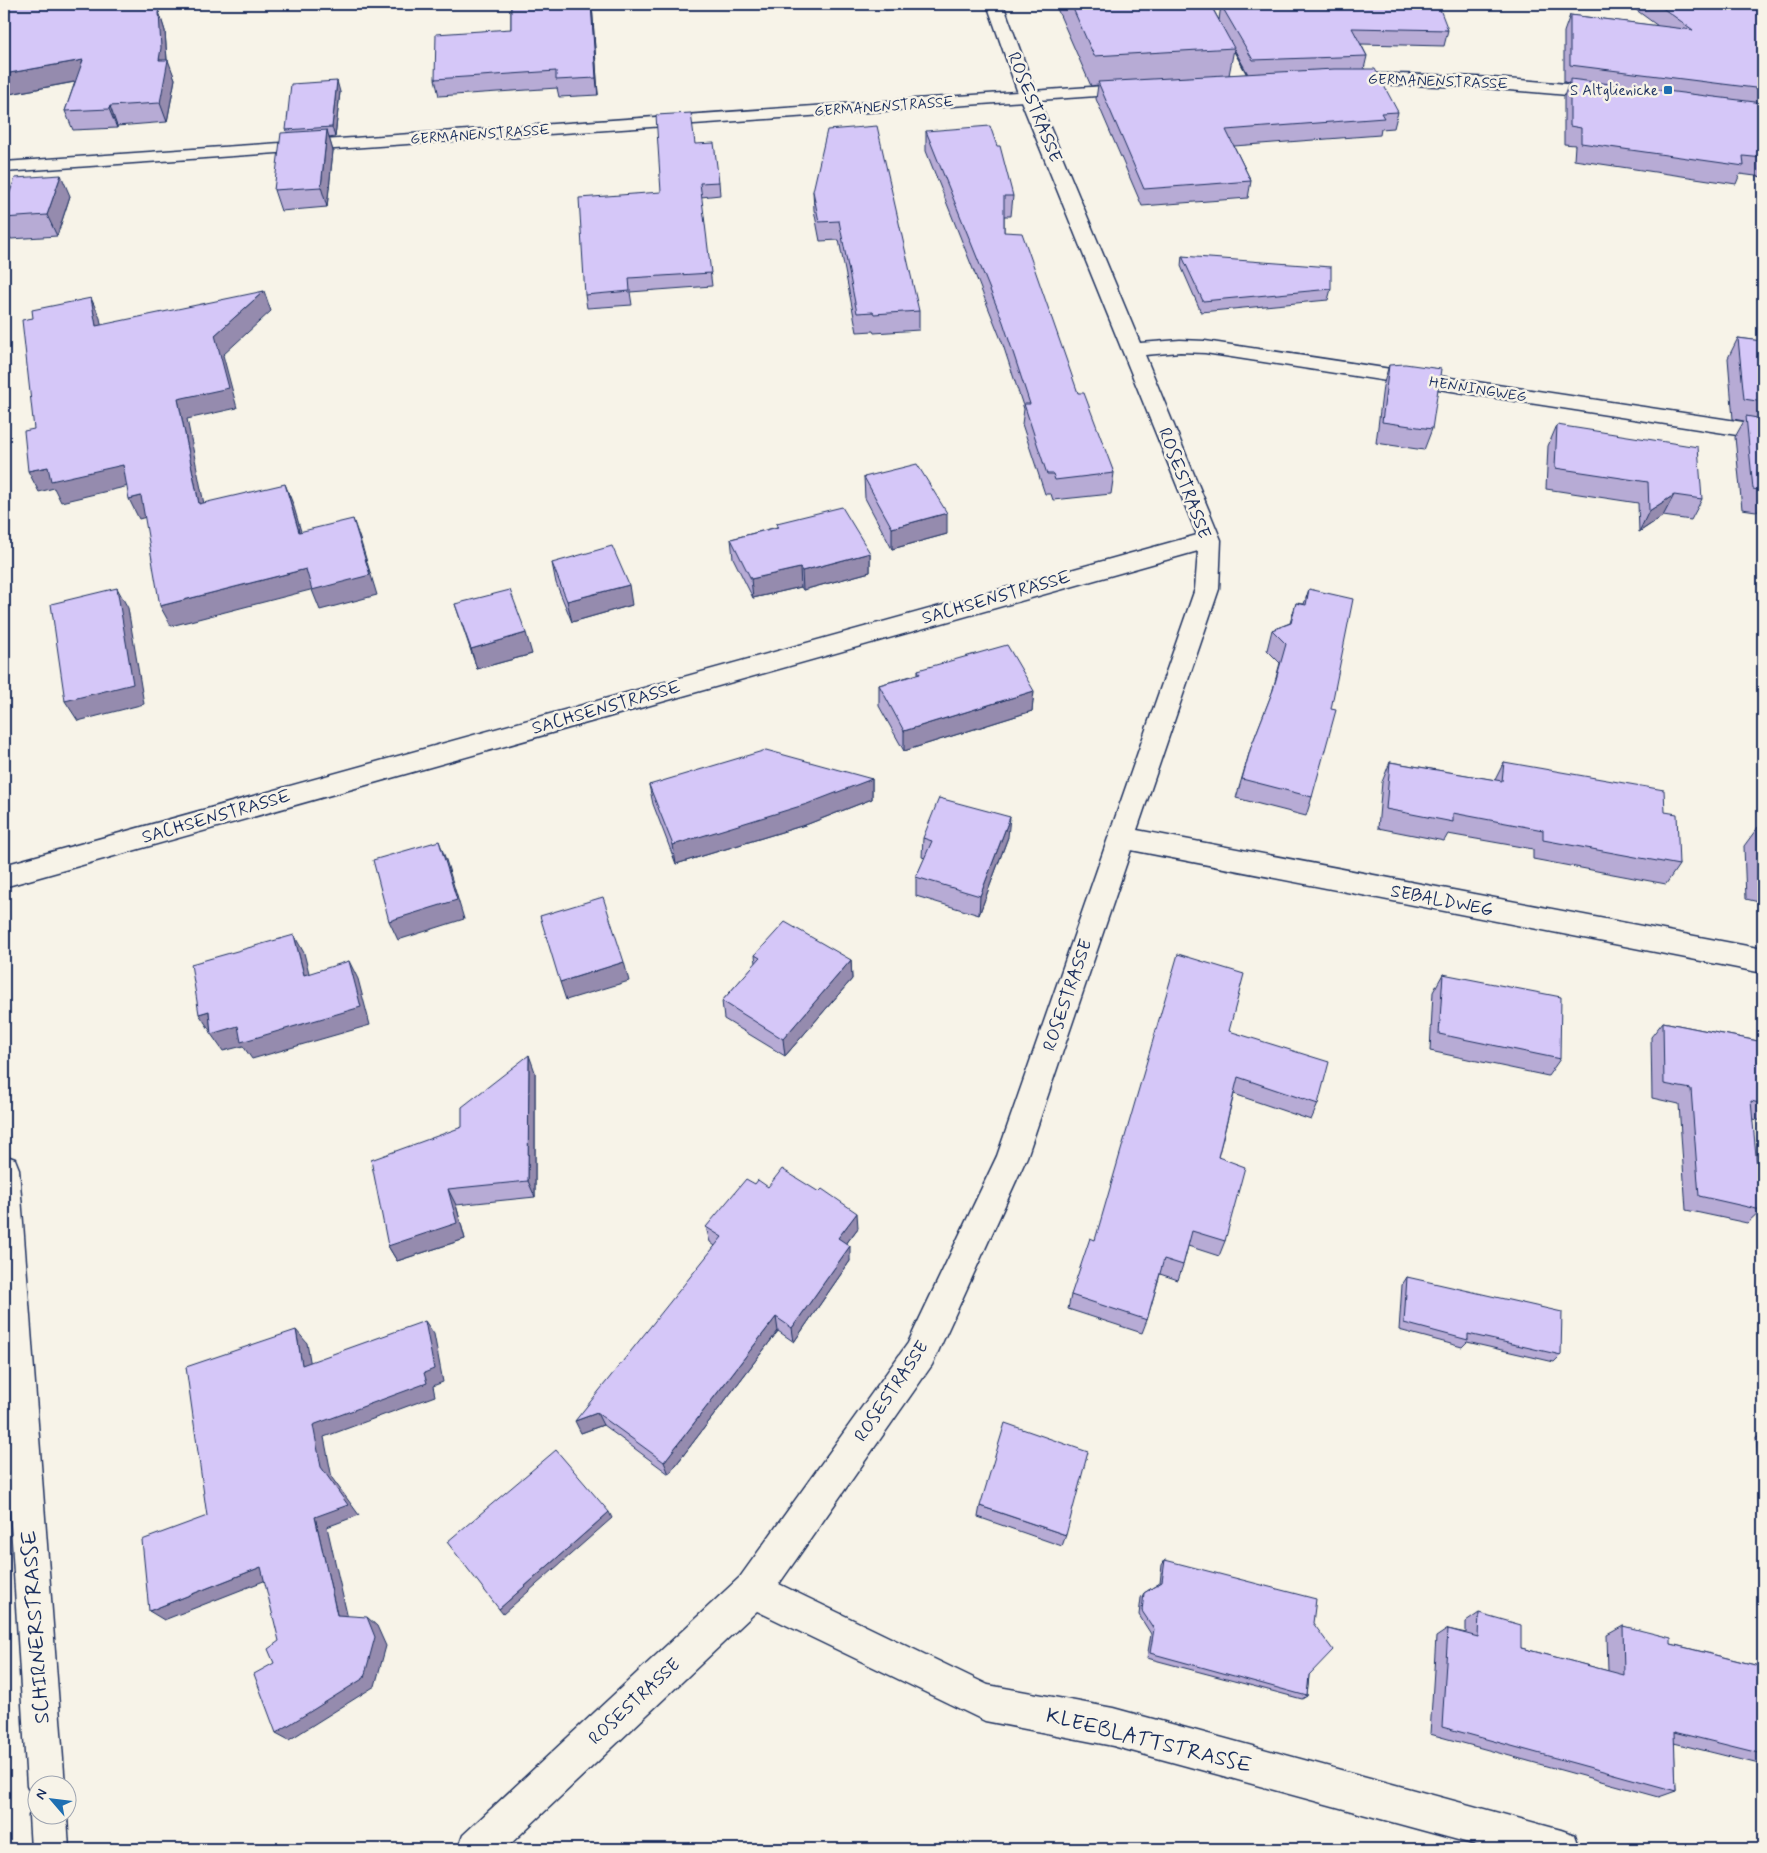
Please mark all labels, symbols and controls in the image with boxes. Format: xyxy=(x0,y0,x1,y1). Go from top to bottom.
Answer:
street label: ROSESTRASSE xyxy=(1001,49,1067,166)
street label: GERMANENSTRASSE xyxy=(1368,70,1509,94)
place label: S Altglienicke xyxy=(1570,81,1658,101)
marker: S Altglienicke xyxy=(1662,84,1674,96)
street label: GERMANENSTRASSE xyxy=(814,92,955,122)
street label: GERMANENSTRASSE xyxy=(410,120,551,150)
street label: HENNINGWEG xyxy=(1428,372,1528,408)
street label: ROSESTRASSE xyxy=(1152,424,1216,542)
street label: SACHSENSTRASSE xyxy=(919,565,1074,631)
street label: SACHSENSTRASSE xyxy=(529,675,684,741)
street label: SACHSENSTRASSE xyxy=(139,784,294,850)
street label: SEBALDWEG xyxy=(1389,879,1495,923)
street label: ROSESTRASSE xyxy=(1038,936,1098,1055)
street label: ROSESTRASSE xyxy=(849,1336,934,1447)
street label: SCHIRNERSTRASSE xyxy=(15,1529,57,1725)
street label: ROSESTRASSE xyxy=(584,1653,686,1750)
street label: KLEEBLATTSTRASSE xyxy=(1043,1702,1255,1780)
north arrow xyxy=(28,1776,78,1826)
text: N xyxy=(31,1786,52,1803)

